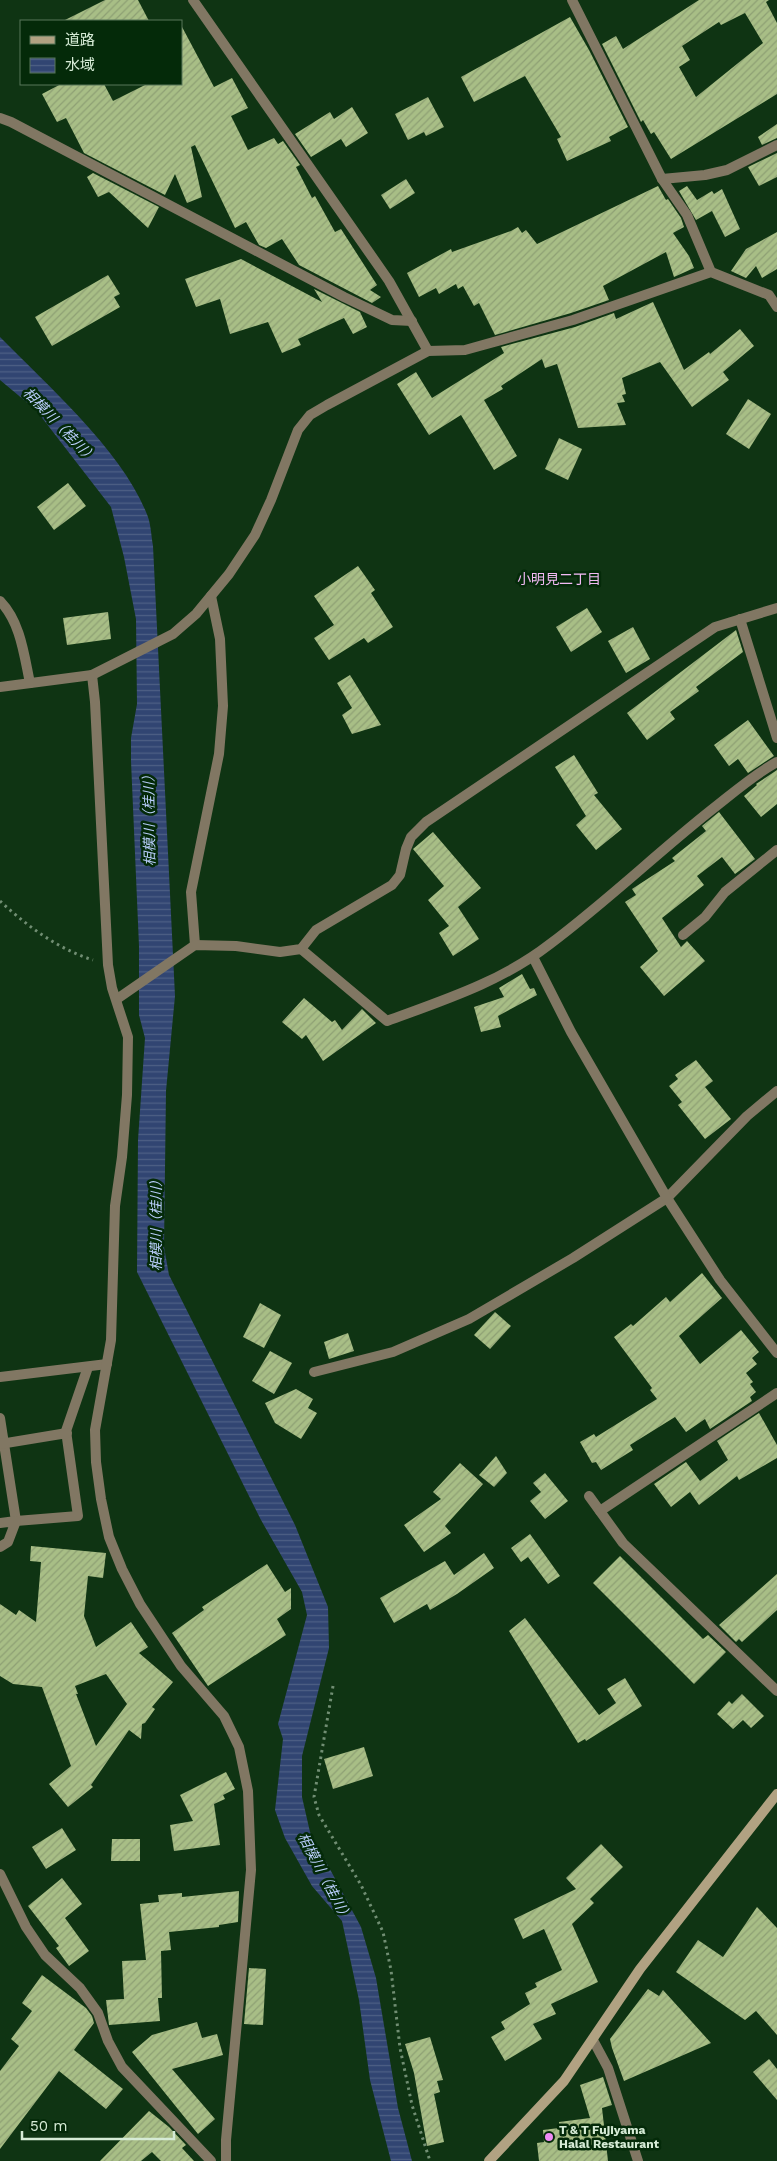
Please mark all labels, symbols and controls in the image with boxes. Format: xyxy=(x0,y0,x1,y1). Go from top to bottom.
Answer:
legend xyxy=(20,20,182,85)
text: 道路 xyxy=(65,31,95,49)
text: 水域 xyxy=(65,56,95,74)
water label: 相模川（桂川） xyxy=(20,384,100,466)
district label: 小明見二丁目 xyxy=(517,571,601,587)
water label: 相模川（桂川） xyxy=(140,768,158,866)
water label: 相模川（桂川） xyxy=(148,1173,164,1271)
water label: 相模川（桂川） xyxy=(295,1830,355,1924)
scale bar xyxy=(22,2108,175,2140)
text: 50 m xyxy=(30,2117,67,2135)
place label: T & T Fujiyama Halal Restaurant xyxy=(559,2123,660,2151)
marker: T & T Fujiyama Halal Restaurant xyxy=(543,2131,555,2143)

